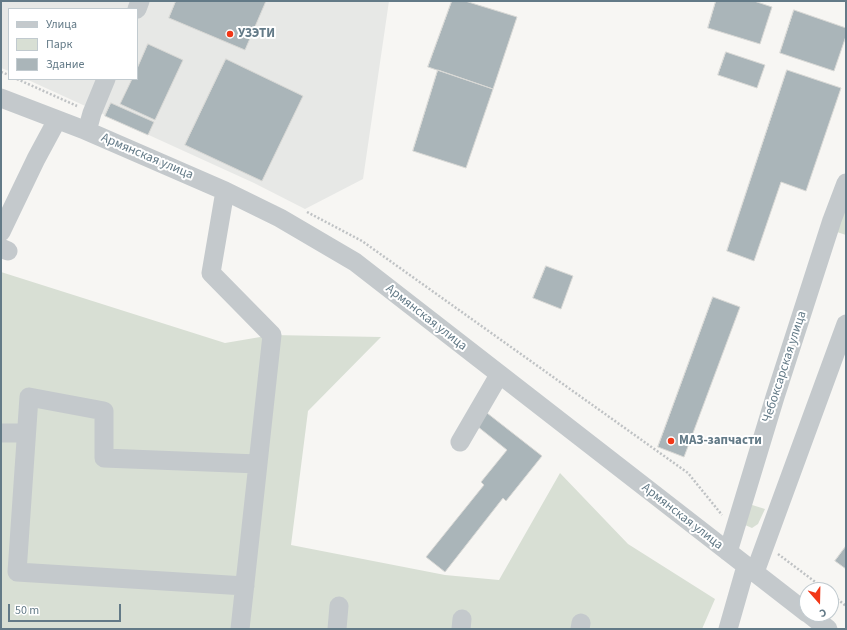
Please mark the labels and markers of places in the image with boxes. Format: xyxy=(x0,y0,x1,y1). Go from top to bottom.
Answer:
place label: УЗЭТИ xyxy=(238,26,275,42)
marker: УЗЭТИ xyxy=(225,29,235,39)
place label: МАЗ-запчасти xyxy=(679,433,762,449)
marker: МАЗ-запчасти xyxy=(666,436,676,446)

